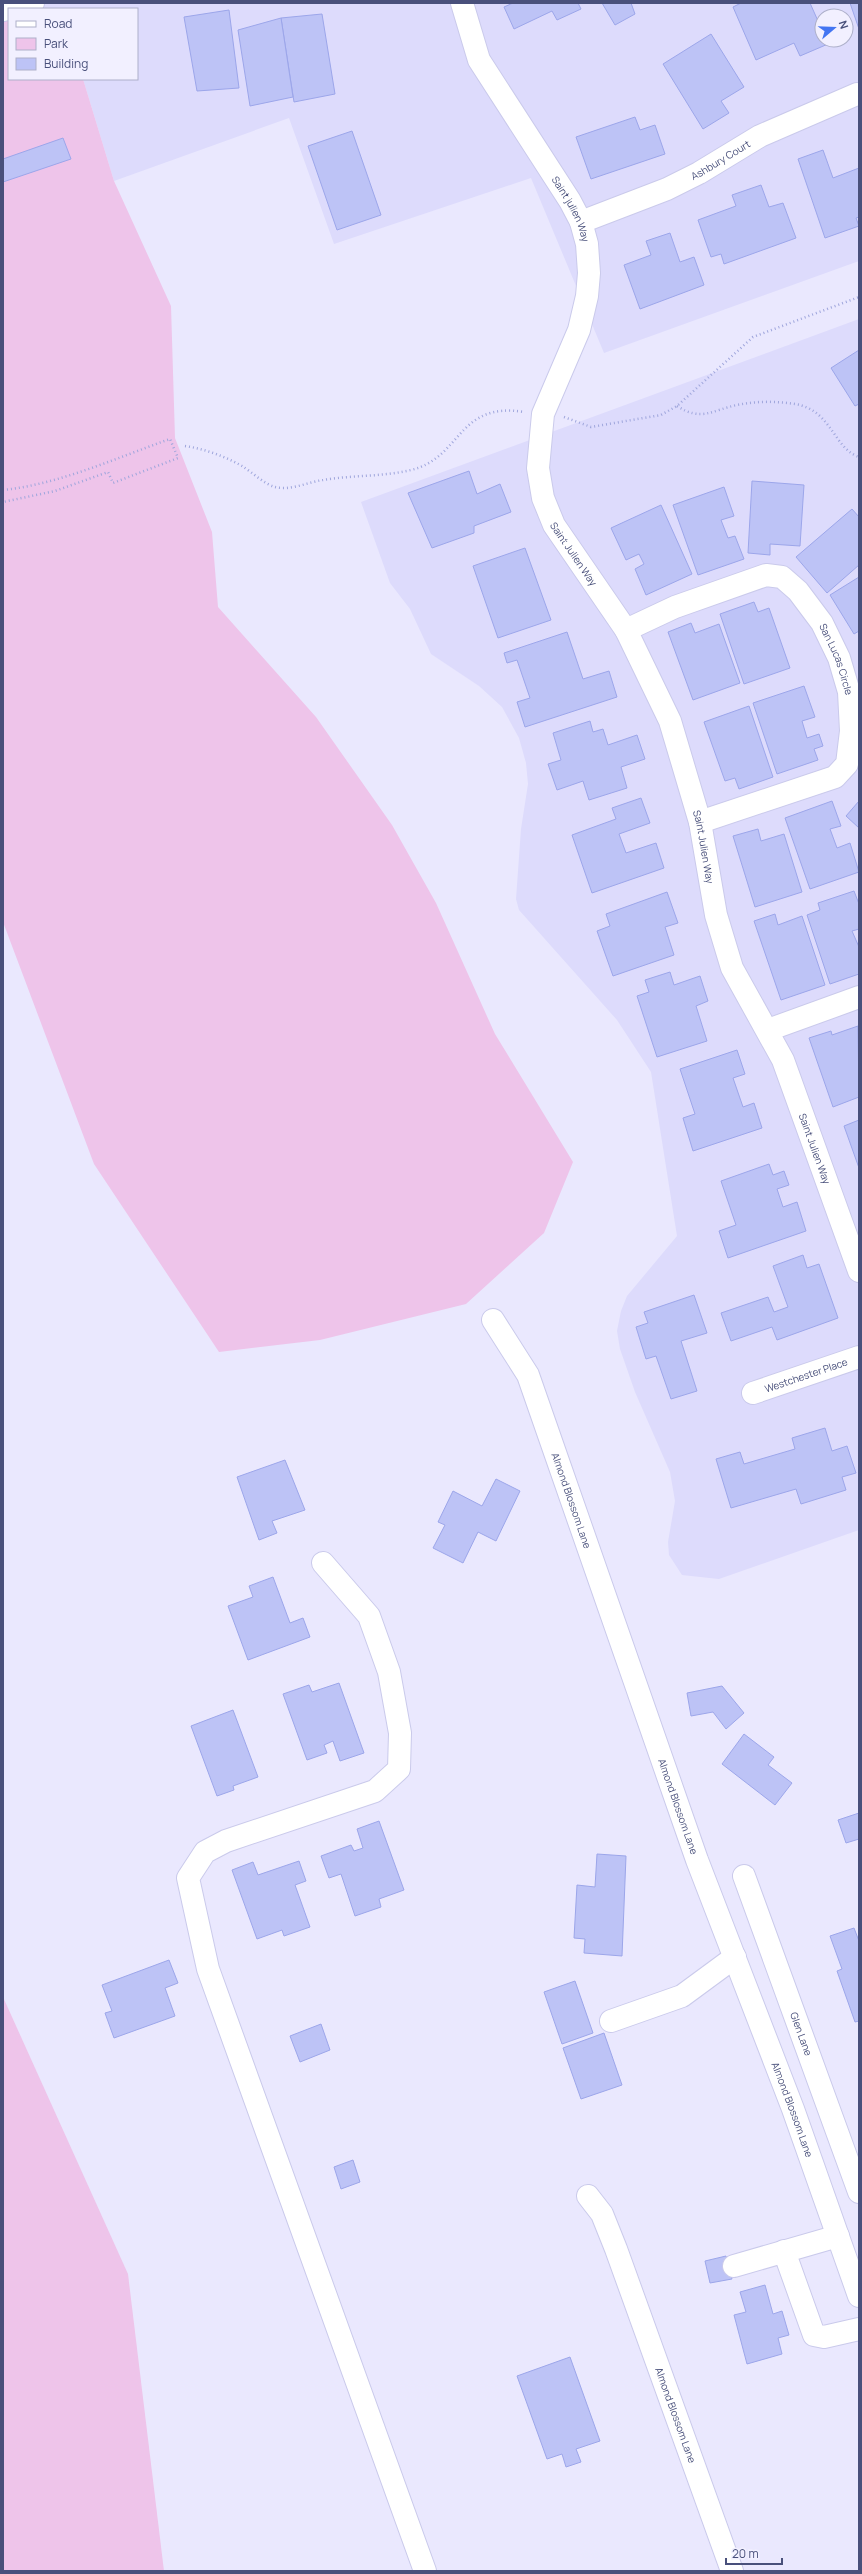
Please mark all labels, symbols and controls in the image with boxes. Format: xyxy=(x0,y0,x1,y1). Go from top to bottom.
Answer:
legend xyxy=(8,8,138,80)
north arrow xyxy=(814,8,854,48)
text: Road xyxy=(44,15,72,32)
text: N xyxy=(836,18,852,31)
text: Park xyxy=(44,35,69,52)
text: Building xyxy=(44,55,88,72)
street label: Ashbury Court xyxy=(688,137,753,183)
street label: Saint julien Way xyxy=(549,173,593,244)
street label: Saint Julien Way xyxy=(547,519,601,589)
street label: San Lucas Circle xyxy=(816,621,856,697)
street label: Saint Julien Way xyxy=(690,808,718,885)
street label: Saint Julien Way xyxy=(796,1111,834,1187)
street label: Westchester Place xyxy=(763,1354,850,1396)
street label: Almond Blossom Lane xyxy=(549,1451,595,1550)
street label: Almond Blossom Lane xyxy=(655,1757,702,1856)
street label: Glen Lane xyxy=(787,2010,816,2058)
street label: Almond Blossom Lane xyxy=(768,2060,817,2159)
street label: Almond Blossom Lane xyxy=(652,2365,700,2465)
scale bar xyxy=(726,2540,782,2566)
text: 20 m xyxy=(732,2545,759,2562)

